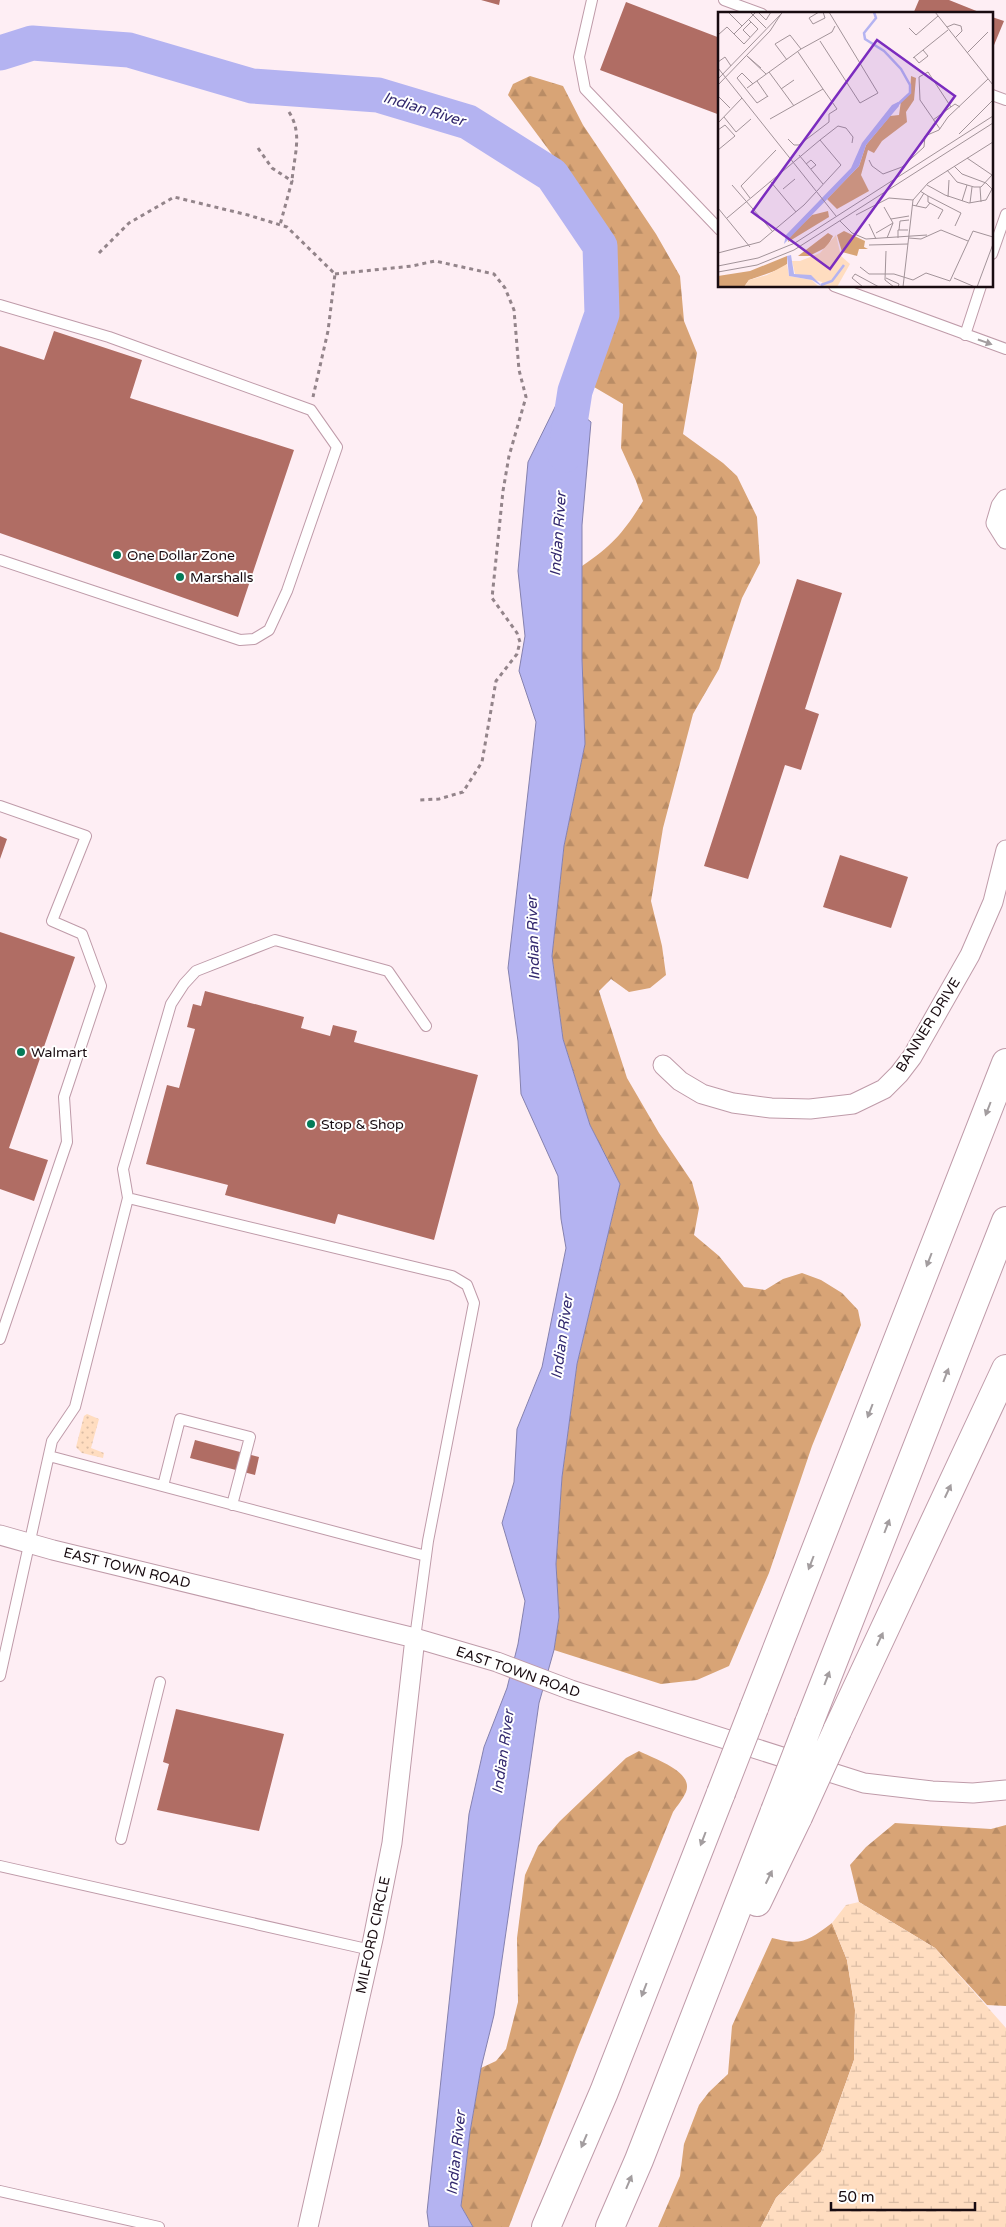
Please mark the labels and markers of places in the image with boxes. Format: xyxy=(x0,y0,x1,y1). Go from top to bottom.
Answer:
place label: One Dollar Zone xyxy=(127,547,235,564)
marker: One Dollar Zone xyxy=(111,549,123,561)
place label: Marshalls xyxy=(190,569,254,586)
marker: Marshalls xyxy=(174,571,186,583)
place label: Walmart xyxy=(31,1044,88,1061)
marker: Walmart xyxy=(15,1046,27,1058)
place label: Stop & Shop xyxy=(321,1116,404,1133)
marker: Stop & Shop xyxy=(305,1118,317,1130)

